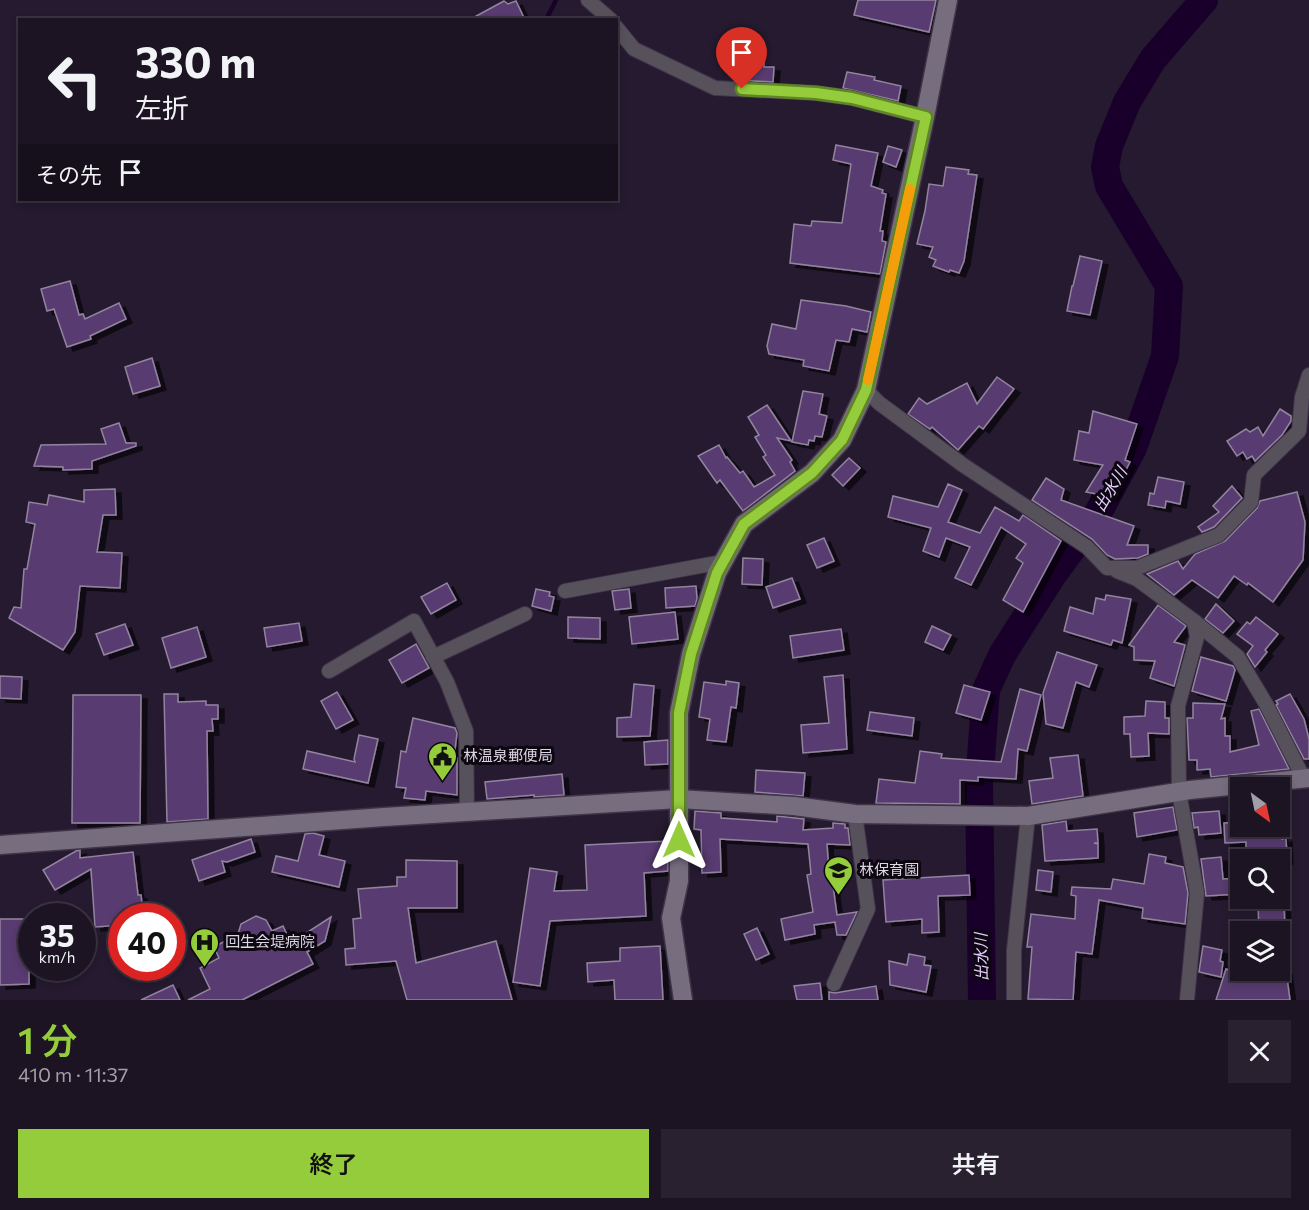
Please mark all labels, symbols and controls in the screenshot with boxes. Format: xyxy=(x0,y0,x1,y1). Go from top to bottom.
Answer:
pin xyxy=(716,27,767,89)
text: 330 m xyxy=(135,35,256,87)
icon: arrive xyxy=(725,36,758,69)
icon: left xyxy=(36,42,114,120)
text: 左折 xyxy=(135,91,189,124)
icon: arrive xyxy=(114,156,147,189)
text: その先 xyxy=(36,161,102,188)
water label: 出水川 xyxy=(1089,462,1131,514)
public building icon: 林温泉郵便局 xyxy=(426,740,458,782)
place label: 林温泉郵便局 xyxy=(463,746,553,764)
north arrow xyxy=(1230,777,1290,837)
map controls xyxy=(1230,777,1290,981)
position arrow xyxy=(647,808,711,872)
button: search xyxy=(1230,849,1290,909)
school or university icon: 林保育園 xyxy=(822,854,854,896)
place label: 林保育園 xyxy=(859,860,919,878)
speed limit sign: 40 xyxy=(108,903,186,981)
text: 35 xyxy=(40,916,74,953)
button: layers xyxy=(1230,921,1290,981)
hospital icon: 回生会堤病院 xyxy=(188,926,220,968)
water label: 出水川 xyxy=(971,931,990,981)
place label: 回生会堤病院 xyxy=(225,932,315,950)
text: km/h xyxy=(39,948,75,966)
text: 1 分 xyxy=(18,1017,77,1061)
button: close xyxy=(1228,1020,1291,1083)
text: 410 m · 11:37 xyxy=(18,1062,128,1086)
button: 終了 xyxy=(18,1129,649,1198)
button: 共有 xyxy=(661,1129,1291,1198)

